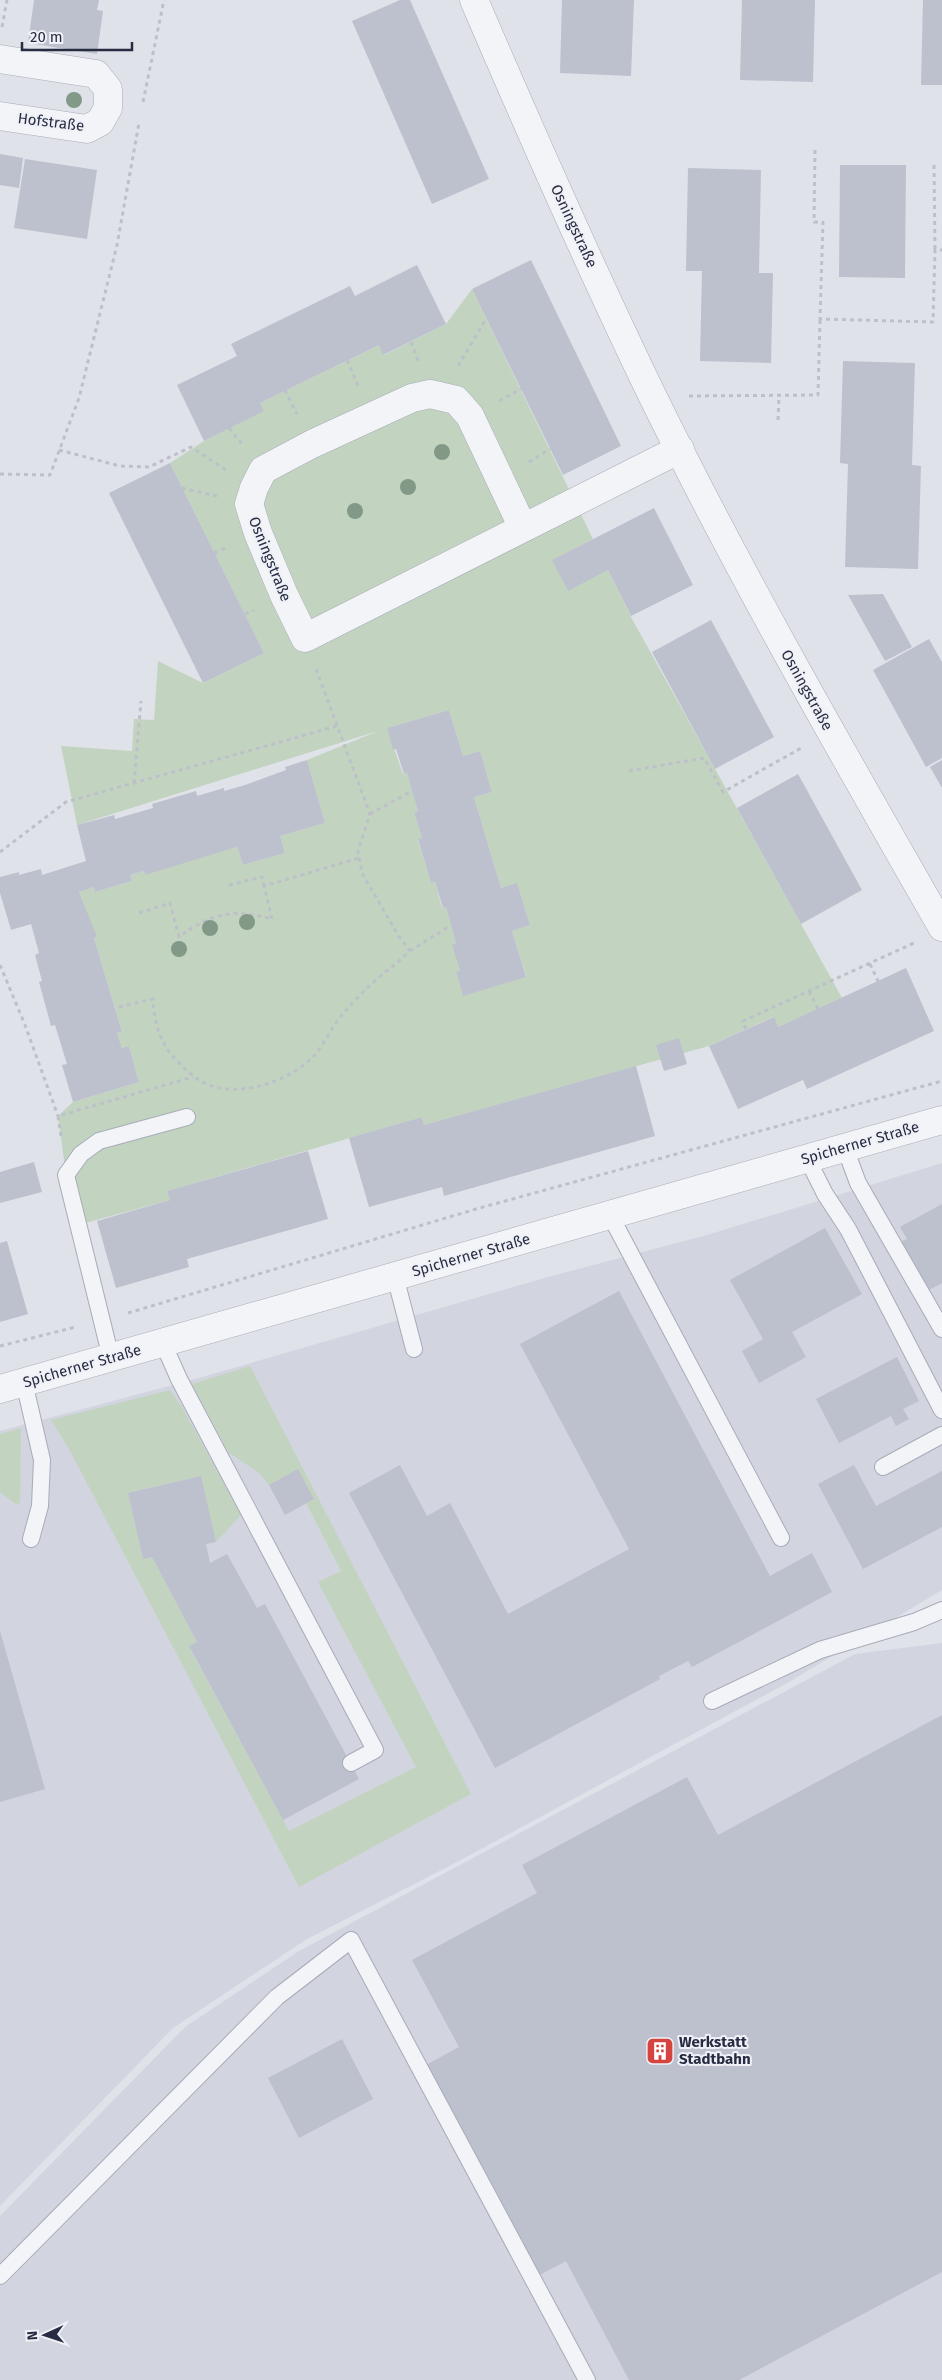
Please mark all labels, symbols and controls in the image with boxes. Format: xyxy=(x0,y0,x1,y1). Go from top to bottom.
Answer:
scale bar xyxy=(22,20,132,52)
text: 20 m xyxy=(30,28,63,46)
street label: Hofstraße xyxy=(17,109,85,135)
street label: Osningstraße xyxy=(547,181,601,271)
street label: Osningstraße xyxy=(245,514,295,604)
street label: Osningstraße xyxy=(777,646,837,734)
street label: Spicherner Straße xyxy=(799,1118,921,1168)
street label: Spicherner Straße xyxy=(410,1230,532,1280)
street label: Spicherner Straße xyxy=(21,1341,143,1391)
place label: Werkstatt Stadtbahn xyxy=(679,2033,751,2068)
building icon: Werkstatt Stadtbahn xyxy=(645,2036,675,2066)
north arrow xyxy=(20,2310,70,2360)
text: N xyxy=(24,2331,41,2341)

